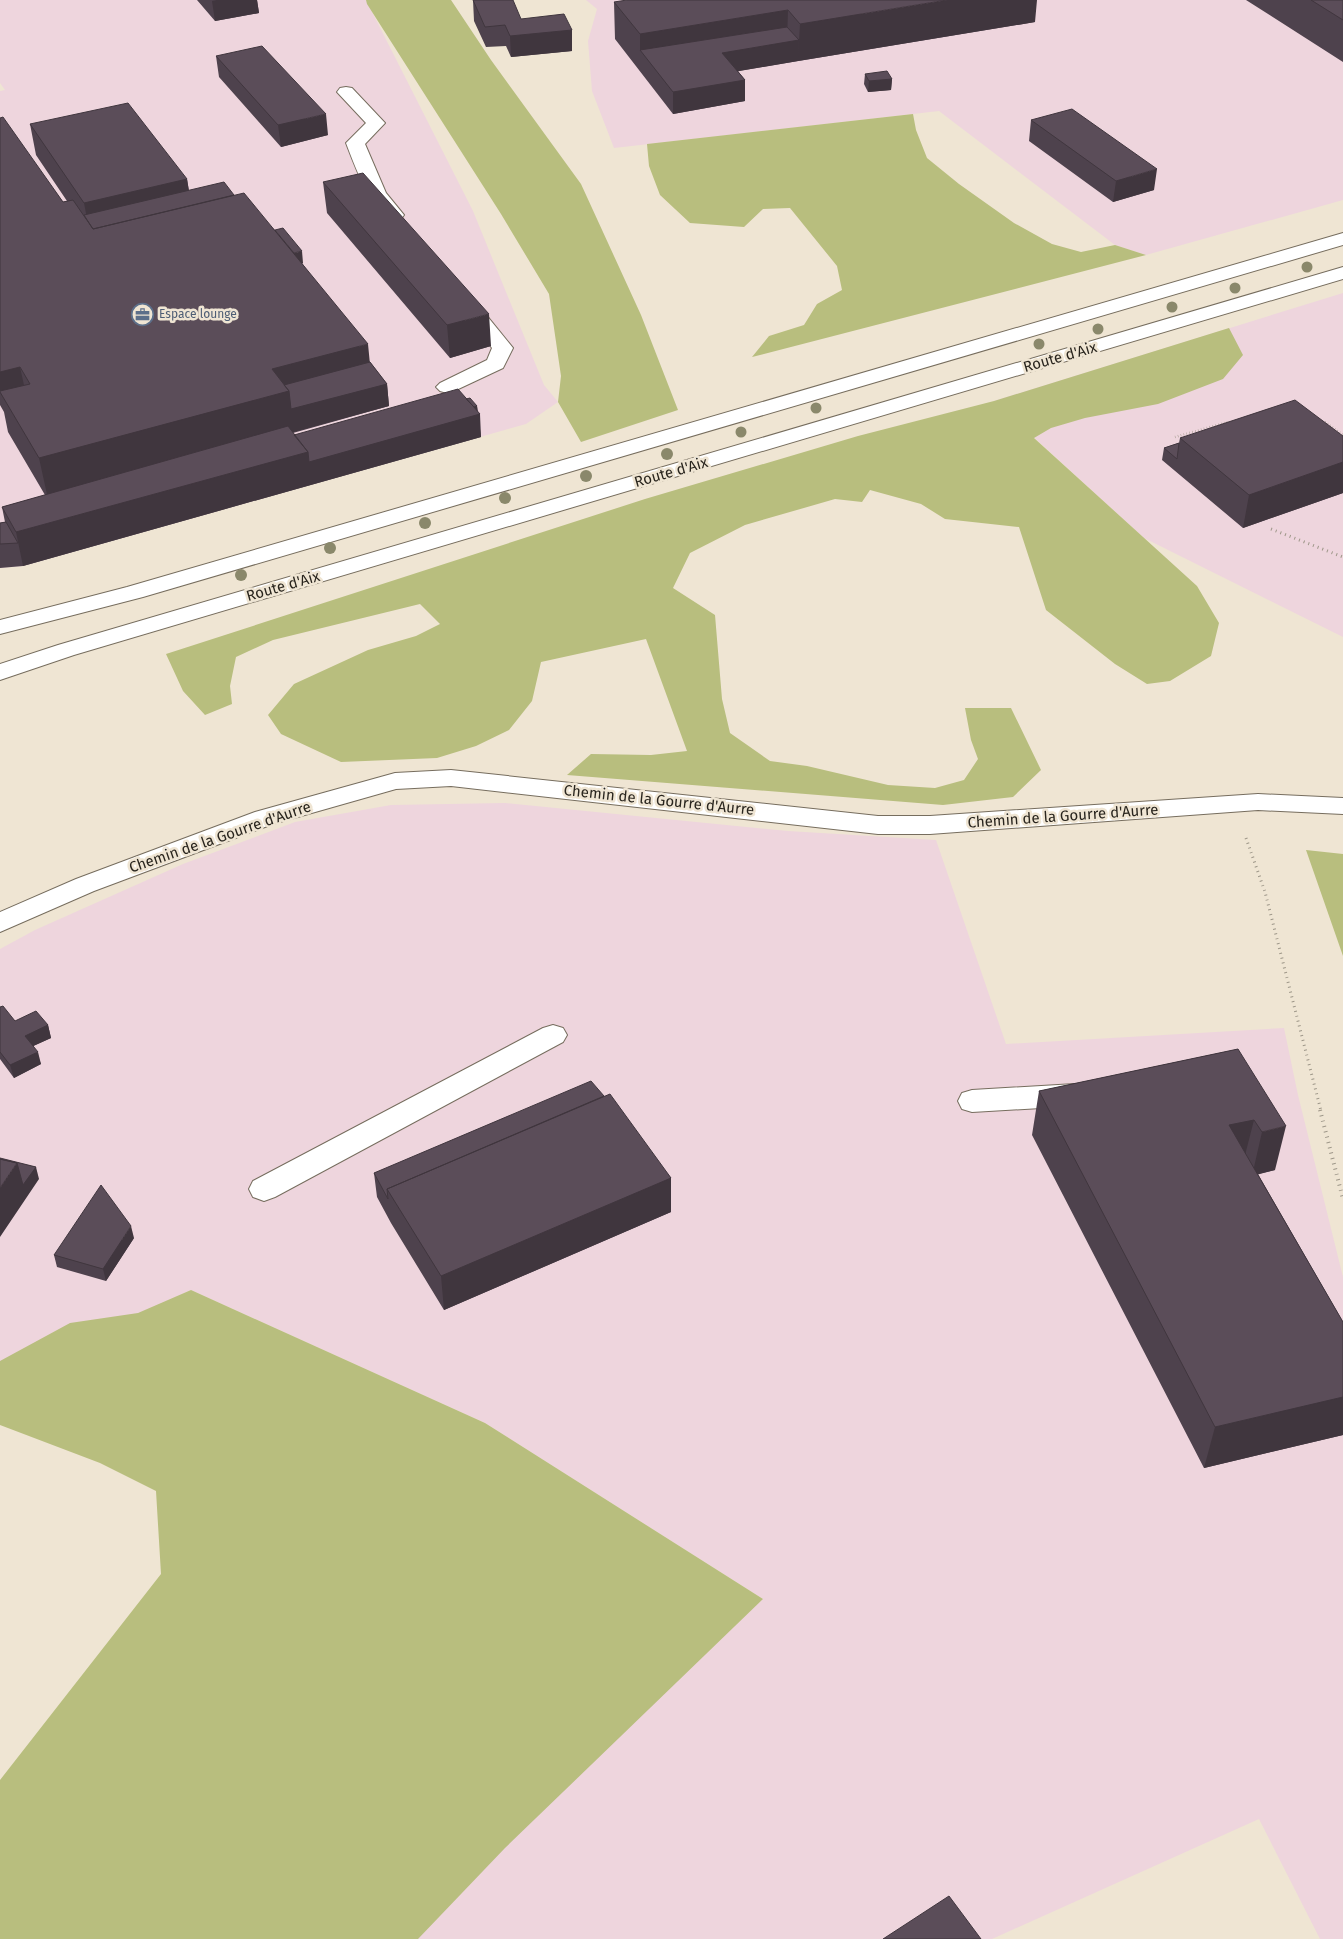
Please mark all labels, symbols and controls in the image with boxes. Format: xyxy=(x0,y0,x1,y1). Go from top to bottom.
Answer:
office icon: Espace lounge xyxy=(131,302,155,326)
place label: Espace lounge xyxy=(159,307,237,321)
street label: Route d'Aix xyxy=(1021,338,1100,376)
street label: Route d'Aix xyxy=(632,453,711,491)
street label: Route d'Aix xyxy=(244,567,323,605)
street label: Chemin de la Gourre d'Aurre xyxy=(563,781,755,819)
street label: Chemin de la Gourre d'Aurre xyxy=(127,797,313,877)
street label: Chemin de la Gourre d'Aurre xyxy=(967,800,1159,832)

